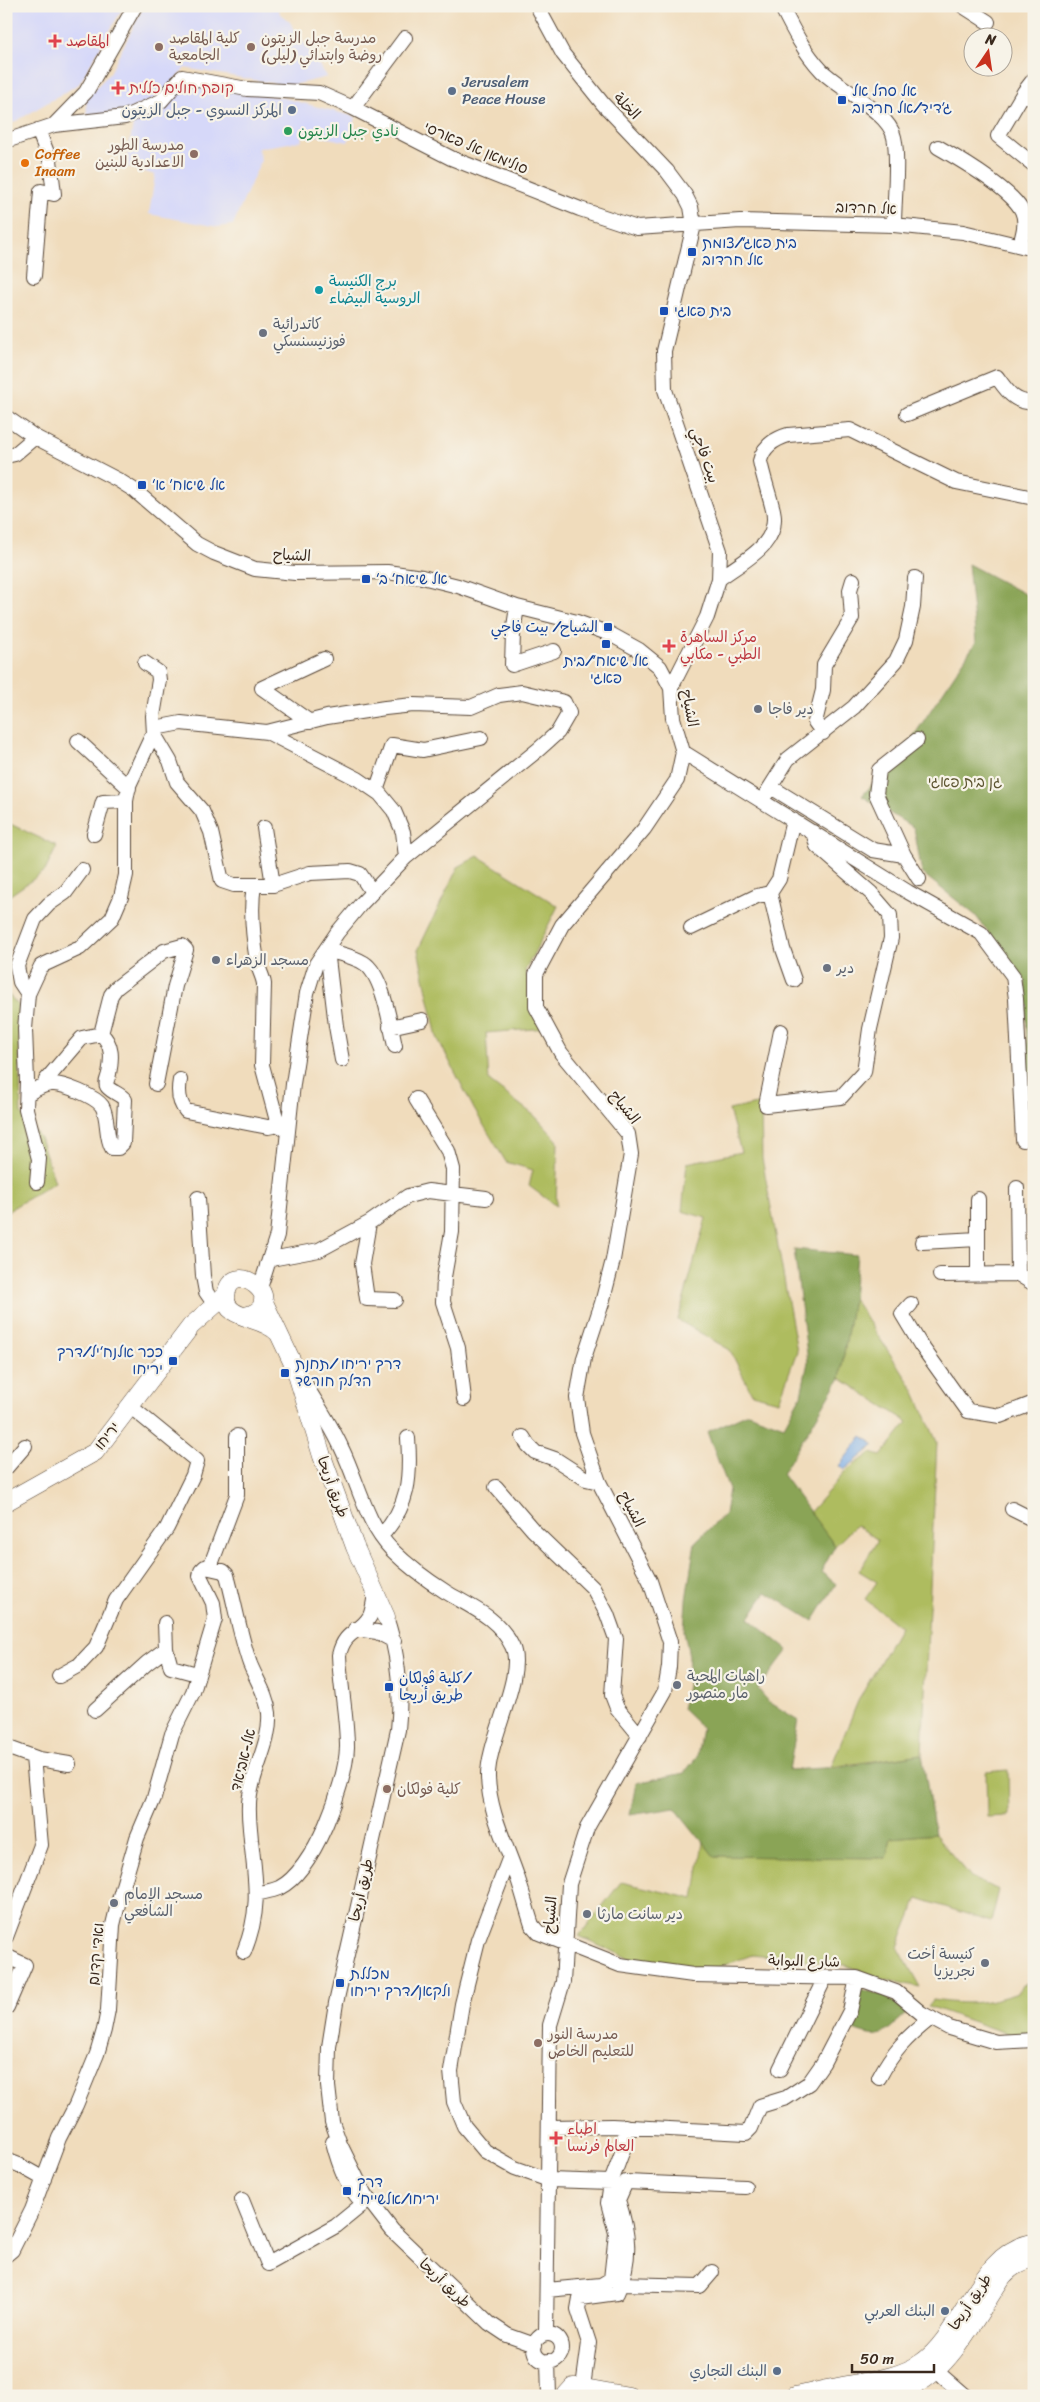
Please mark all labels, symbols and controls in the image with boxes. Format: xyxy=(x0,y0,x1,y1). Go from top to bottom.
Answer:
place label: كلية المقاصد الجامعية xyxy=(169,25,240,68)
place label: مدرسة جبل الزيتون (ليلى) روضة وابتدائي xyxy=(261,25,382,68)
text: N xyxy=(982,26,999,53)
place label: المقاصد xyxy=(66,28,109,54)
north arrow xyxy=(962,28,1012,78)
marker: المقاصد xyxy=(48,34,62,48)
marker: كلية المقاصد الجامعية xyxy=(153,41,165,53)
marker: مدرسة جبل الزيتون (ليلى) روضة وابتدائي xyxy=(245,41,257,53)
place label: Jerusalem Peace House xyxy=(461,69,545,112)
place label: קופת חולים כללית xyxy=(128,75,234,101)
place label: אל סהל אל ג׳דיד/אל חרדוב xyxy=(852,78,952,121)
marker: קופת חולים כללית xyxy=(111,81,125,95)
marker: Jerusalem Peace House xyxy=(446,85,458,97)
street label: الخلة xyxy=(607,86,647,126)
marker: אל סהל אל ג׳דיד/אל חרדוב xyxy=(836,94,848,106)
place label: المركز النسوي - جبل الزيتون xyxy=(122,97,282,123)
marker: المركز النسوي - جبل الزيتون xyxy=(286,104,298,116)
street label: סולימאן אל פארסי xyxy=(420,114,532,182)
place label: نادي جبل الزيتون xyxy=(298,118,399,144)
marker: نادي جبل الزيتون xyxy=(282,125,294,137)
place label: مدرسة الطور الاعدادية للبنين xyxy=(95,132,184,175)
place label: Coffee Inaam xyxy=(34,141,80,184)
marker: مدرسة الطور الاعدادية للبنين xyxy=(188,148,200,160)
marker: Coffee Inaam xyxy=(19,157,31,169)
street label: אל חרדוב xyxy=(835,194,897,222)
place label: בית פאג׳/צומת אל חרדוב xyxy=(702,230,797,273)
marker: בית פאג׳/צומת אל חרדוב xyxy=(686,246,698,258)
place label: برج الكنيسة الروسية البيضاء xyxy=(329,268,420,311)
marker: برج الكنيسة الروسية البيضاء xyxy=(313,284,325,296)
place label: בית פאגי xyxy=(674,298,731,324)
marker: בית פאגי xyxy=(658,305,670,317)
place label: كاتدرائية فوزنيسنسكي xyxy=(273,311,346,354)
marker: كاتدرائية فوزنيسنسكي xyxy=(257,327,269,339)
street label: بيت فاجي xyxy=(683,423,727,487)
place label: אל שיאח׳ א׳ xyxy=(152,472,225,498)
marker: אל שיאח׳ א׳ xyxy=(136,479,148,491)
street label: الشياح xyxy=(272,541,312,569)
place label: אל שיאח׳ ב׳ xyxy=(376,566,448,592)
marker: אל שיאח׳ ב׳ xyxy=(360,573,372,585)
place label: الشياح/ بيت فاجي xyxy=(491,614,598,640)
marker: الشياح/ بيت فاجي xyxy=(602,621,614,633)
place label: مركز الساهرة الطبي - مكابي xyxy=(680,624,761,667)
marker: אל שיאח׳/בית פאגי xyxy=(600,638,612,650)
marker: مركز الساهرة الطبي - مكابي xyxy=(662,639,676,653)
place label: אל שיאח׳/בית פאגי xyxy=(563,648,648,691)
street label: الشياح xyxy=(674,687,706,729)
place label: دير فاجا xyxy=(768,696,814,722)
marker: دير فاجا xyxy=(752,703,764,715)
park label: גן בית פאגי xyxy=(928,769,1002,795)
place label: مسجد الزهراء xyxy=(226,947,309,973)
marker: مسجد الزهراء xyxy=(210,954,222,966)
place label: دير xyxy=(835,955,854,981)
marker: دير xyxy=(821,962,833,974)
street label: الشياح xyxy=(603,1084,647,1130)
place label: ככר אלנח׳יל/דרך יריחו xyxy=(57,1339,163,1382)
place label: דרך יריחו /תחנת הדלק חורשד xyxy=(295,1351,401,1394)
marker: ככר אלנח׳יל/דרך יריחו xyxy=(167,1355,179,1367)
marker: דרך יריחו /תחנת הדלק חורשד xyxy=(279,1367,291,1379)
street label: יריחו xyxy=(87,1416,127,1456)
street label: طريق أريحا xyxy=(310,1452,356,1522)
street label: الشياح xyxy=(612,1486,652,1532)
place label: راهبات المحبة مار منصور xyxy=(686,1663,765,1706)
place label: كلية ڤولكان/ طريق أريحا xyxy=(399,1665,472,1708)
marker: راهبات المحبة مار منصور xyxy=(671,1679,683,1691)
marker: كلية ڤولكان/ طريق أريحا xyxy=(383,1681,395,1693)
street label: אל-אביאד xyxy=(223,1726,263,1794)
place label: كلية فولكان xyxy=(397,1776,461,1802)
marker: كلية فولكان xyxy=(381,1783,393,1795)
street label: طريق أريحا xyxy=(341,1856,381,1924)
place label: مسجد الإمام الشافعي xyxy=(124,1881,203,1924)
street label: الشياح xyxy=(535,1895,565,1935)
marker: مسجد الإمام الشافعي xyxy=(108,1897,120,1909)
place label: دير سانت مارثا xyxy=(597,1901,683,1927)
marker: دير سانت مارثا xyxy=(581,1908,593,1920)
street label: ואדי קדום xyxy=(80,1922,112,1986)
place label: كنيسة أخت نجريزيا xyxy=(907,1941,975,1984)
street label: شارع البوابة xyxy=(768,1947,840,1975)
marker: كنيسة أخت نجريزيا xyxy=(979,1957,991,1969)
place label: מכללת ולקאן/דרך יריחו xyxy=(349,1961,451,2004)
marker: מכללת ולקאן/דרך יריחו xyxy=(334,1977,346,1989)
place label: مدرسة النور للتعليم الخاص xyxy=(547,2021,634,2064)
marker: مدرسة النور للتعليم الخاص xyxy=(532,2037,544,2049)
place label: اطباء العالم فرنسا xyxy=(567,2116,634,2159)
marker: اطباء العالم فرنسا xyxy=(549,2131,563,2145)
place label: דרך יריחו/אלשייח׳ xyxy=(357,2169,439,2212)
marker: דרך יריחו/אלשייח׳ xyxy=(341,2185,353,2197)
street label: طريق أريحا xyxy=(413,2252,477,2314)
street label: طريق أريحا xyxy=(941,2268,999,2336)
place label: البنك العربي xyxy=(864,2298,935,2324)
marker: البنك العربي xyxy=(939,2305,951,2317)
scale bar xyxy=(852,2342,935,2374)
text: 50 m xyxy=(860,2346,895,2372)
place label: البنك التجاري xyxy=(689,2358,767,2384)
marker: البنك التجاري xyxy=(771,2365,783,2377)

